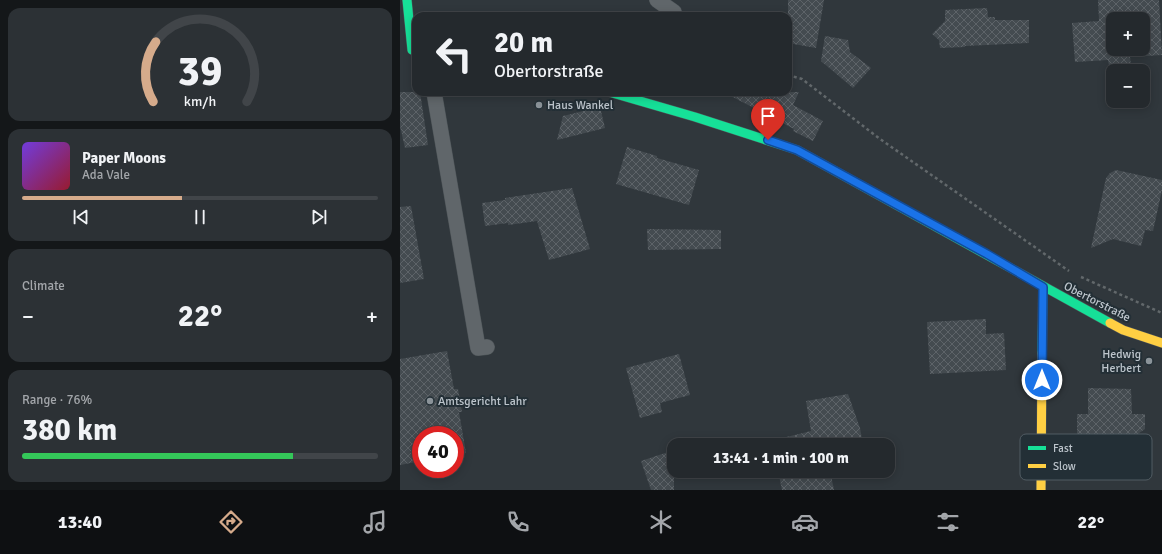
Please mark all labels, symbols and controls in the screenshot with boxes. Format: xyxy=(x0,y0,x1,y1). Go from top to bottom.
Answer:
map controls xyxy=(1106,12,1150,108)
button: + xyxy=(1106,12,1150,56)
text: 20 m xyxy=(494,26,553,60)
icon: left xyxy=(428,28,480,80)
text: 39 xyxy=(178,46,222,97)
text: Obertorstraße xyxy=(494,60,604,82)
button: − xyxy=(1106,64,1150,108)
text: km/h xyxy=(184,93,216,110)
place label: Haus Wankel xyxy=(547,98,614,113)
pin xyxy=(751,99,785,140)
marker: Haus Wankel xyxy=(534,100,544,110)
icon: arrive xyxy=(757,105,779,127)
text: Paper Moons xyxy=(82,149,166,167)
text: Ada Vale xyxy=(82,167,130,183)
icon: previous xyxy=(70,206,92,228)
icon: pause xyxy=(189,206,211,228)
icon: next xyxy=(308,206,330,228)
text: Climate xyxy=(22,278,65,294)
street label: Obertorstraße xyxy=(1061,279,1133,325)
text: 22° xyxy=(178,298,222,335)
text: − xyxy=(22,303,34,330)
text: + xyxy=(366,303,378,330)
place label: Hedwig Herbert xyxy=(1101,347,1141,376)
marker: Hedwig Herbert xyxy=(1144,356,1154,366)
position arrow xyxy=(1021,359,1063,401)
text: Range · 76% xyxy=(22,392,92,408)
place label: Amtsgericht Lahr xyxy=(438,394,527,409)
marker: Amtsgericht Lahr xyxy=(425,396,435,406)
text: 380 km xyxy=(22,412,117,449)
speed limit sign: 40 xyxy=(412,426,464,478)
legend xyxy=(1020,434,1152,480)
text: Fast xyxy=(1053,442,1073,455)
text: 13:41 · 1 min · 100 m xyxy=(713,449,849,467)
text: Slow xyxy=(1053,460,1076,473)
icon: directions xyxy=(217,508,245,536)
icon: music xyxy=(361,508,389,536)
icon: phone xyxy=(504,508,532,536)
icon: climate xyxy=(647,508,675,536)
icon: car xyxy=(791,508,819,536)
icon: filters xyxy=(934,508,962,536)
text: 13:40 xyxy=(58,511,102,533)
text: 22° xyxy=(1078,511,1104,533)

